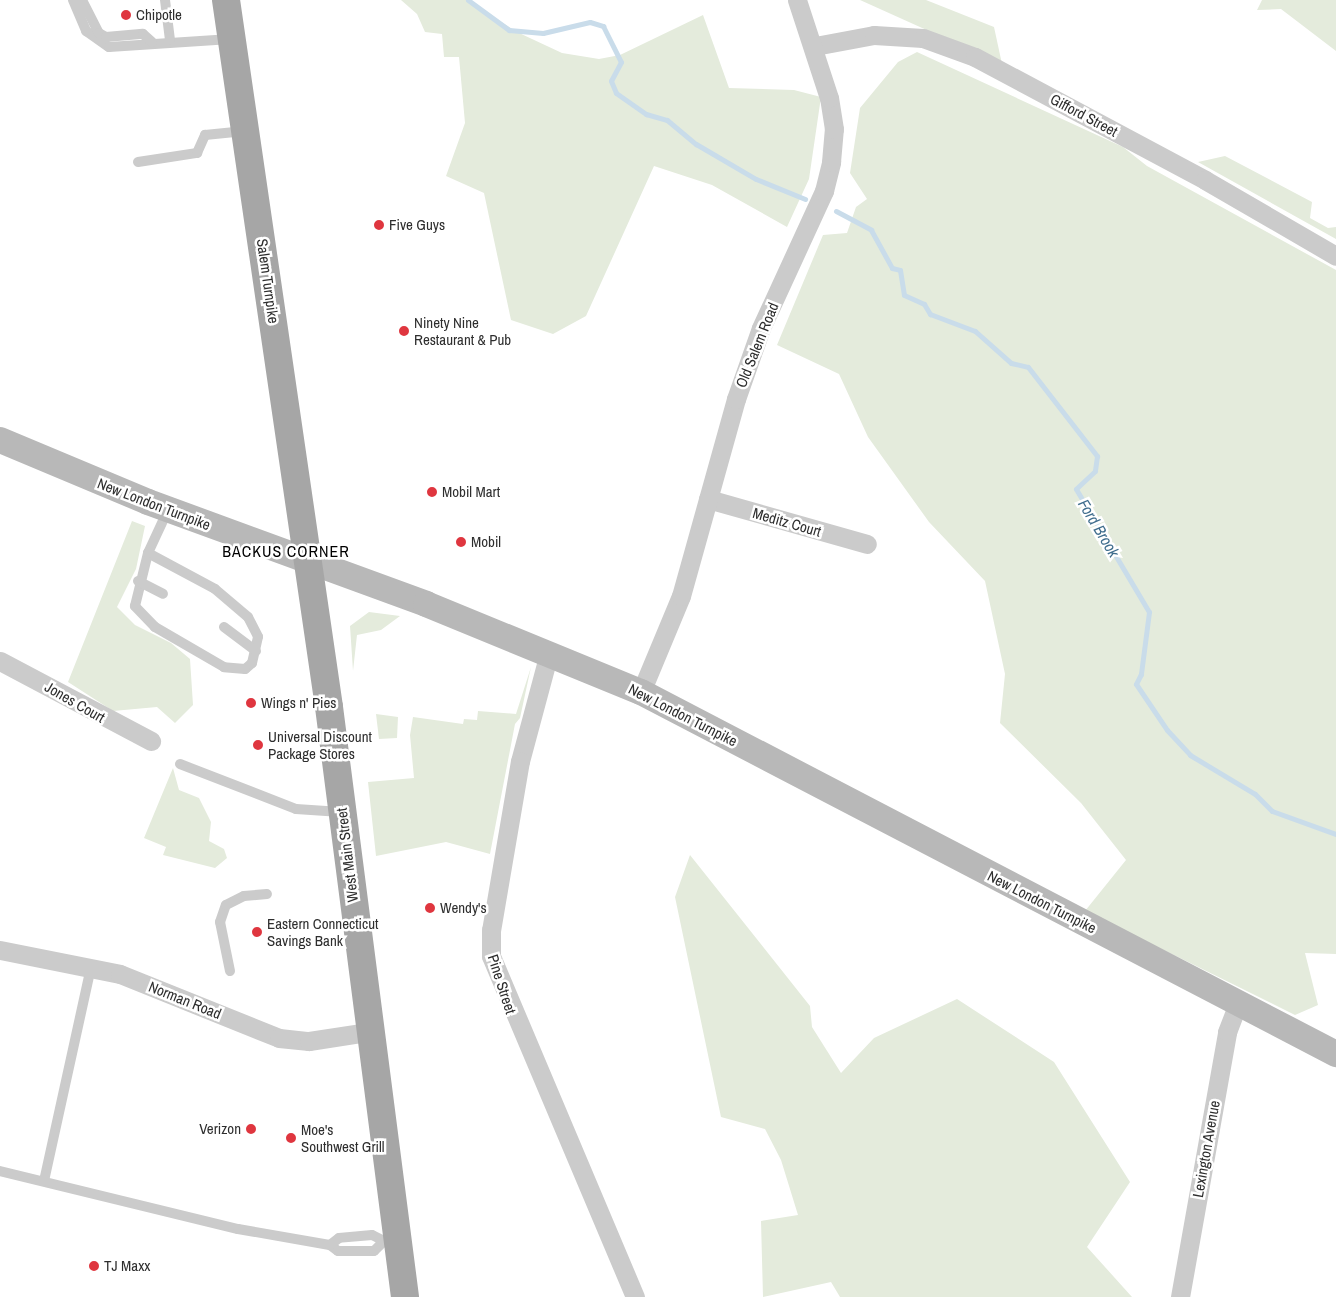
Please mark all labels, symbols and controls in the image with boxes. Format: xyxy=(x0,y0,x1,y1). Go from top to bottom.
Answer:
place label: Chipotle xyxy=(136,6,182,24)
marker: Chipotle xyxy=(120,9,132,21)
street label: Gifford Street xyxy=(1047,90,1121,140)
place label: Five Guys xyxy=(389,216,445,234)
marker: Five Guys xyxy=(373,219,385,231)
street label: Salem Turnpike xyxy=(253,237,283,325)
street label: Old Salem Road xyxy=(732,300,782,390)
place label: Ninety Nine Restaurant & Pub xyxy=(414,313,511,348)
marker: Ninety Nine Restaurant & Pub xyxy=(398,325,410,337)
street label: New London Turnpike xyxy=(95,474,213,534)
place label: Mobil Mart xyxy=(442,483,500,501)
marker: Mobil Mart xyxy=(426,486,438,498)
water label: Ford Brook xyxy=(1074,495,1124,561)
street label: Meditz Court xyxy=(751,504,823,540)
place label: Mobil xyxy=(471,533,501,551)
marker: Mobil xyxy=(455,536,467,548)
district label: BACKUS CORNER xyxy=(221,541,351,561)
street label: Jones Court xyxy=(42,678,108,726)
street label: New London Turnpike xyxy=(625,680,741,750)
place label: Wings n' Pies xyxy=(261,694,337,712)
marker: Wings n' Pies xyxy=(245,697,257,709)
place label: Universal Discount Package Stores xyxy=(268,727,372,762)
marker: Universal Discount Package Stores xyxy=(252,739,264,751)
street label: West Main Street xyxy=(332,807,362,903)
street label: New London Turnpike xyxy=(984,867,1100,937)
place label: Wendy's xyxy=(440,899,487,917)
marker: Wendy's xyxy=(424,902,436,914)
place label: Eastern Connecticut Savings Bank xyxy=(267,914,378,949)
marker: Eastern Connecticut Savings Bank xyxy=(251,926,263,938)
street label: Pine Street xyxy=(484,952,520,1016)
street label: Norman Road xyxy=(146,977,224,1023)
street label: Lexington Avenue xyxy=(1189,1099,1223,1199)
place label: Verizon xyxy=(199,1120,241,1138)
place label: Moe's Southwest Grill xyxy=(301,1120,384,1155)
marker: Verizon xyxy=(245,1123,257,1135)
marker: Moe's Southwest Grill xyxy=(285,1132,297,1144)
place label: TJ Maxx xyxy=(104,1257,150,1275)
marker: TJ Maxx xyxy=(88,1260,100,1272)

